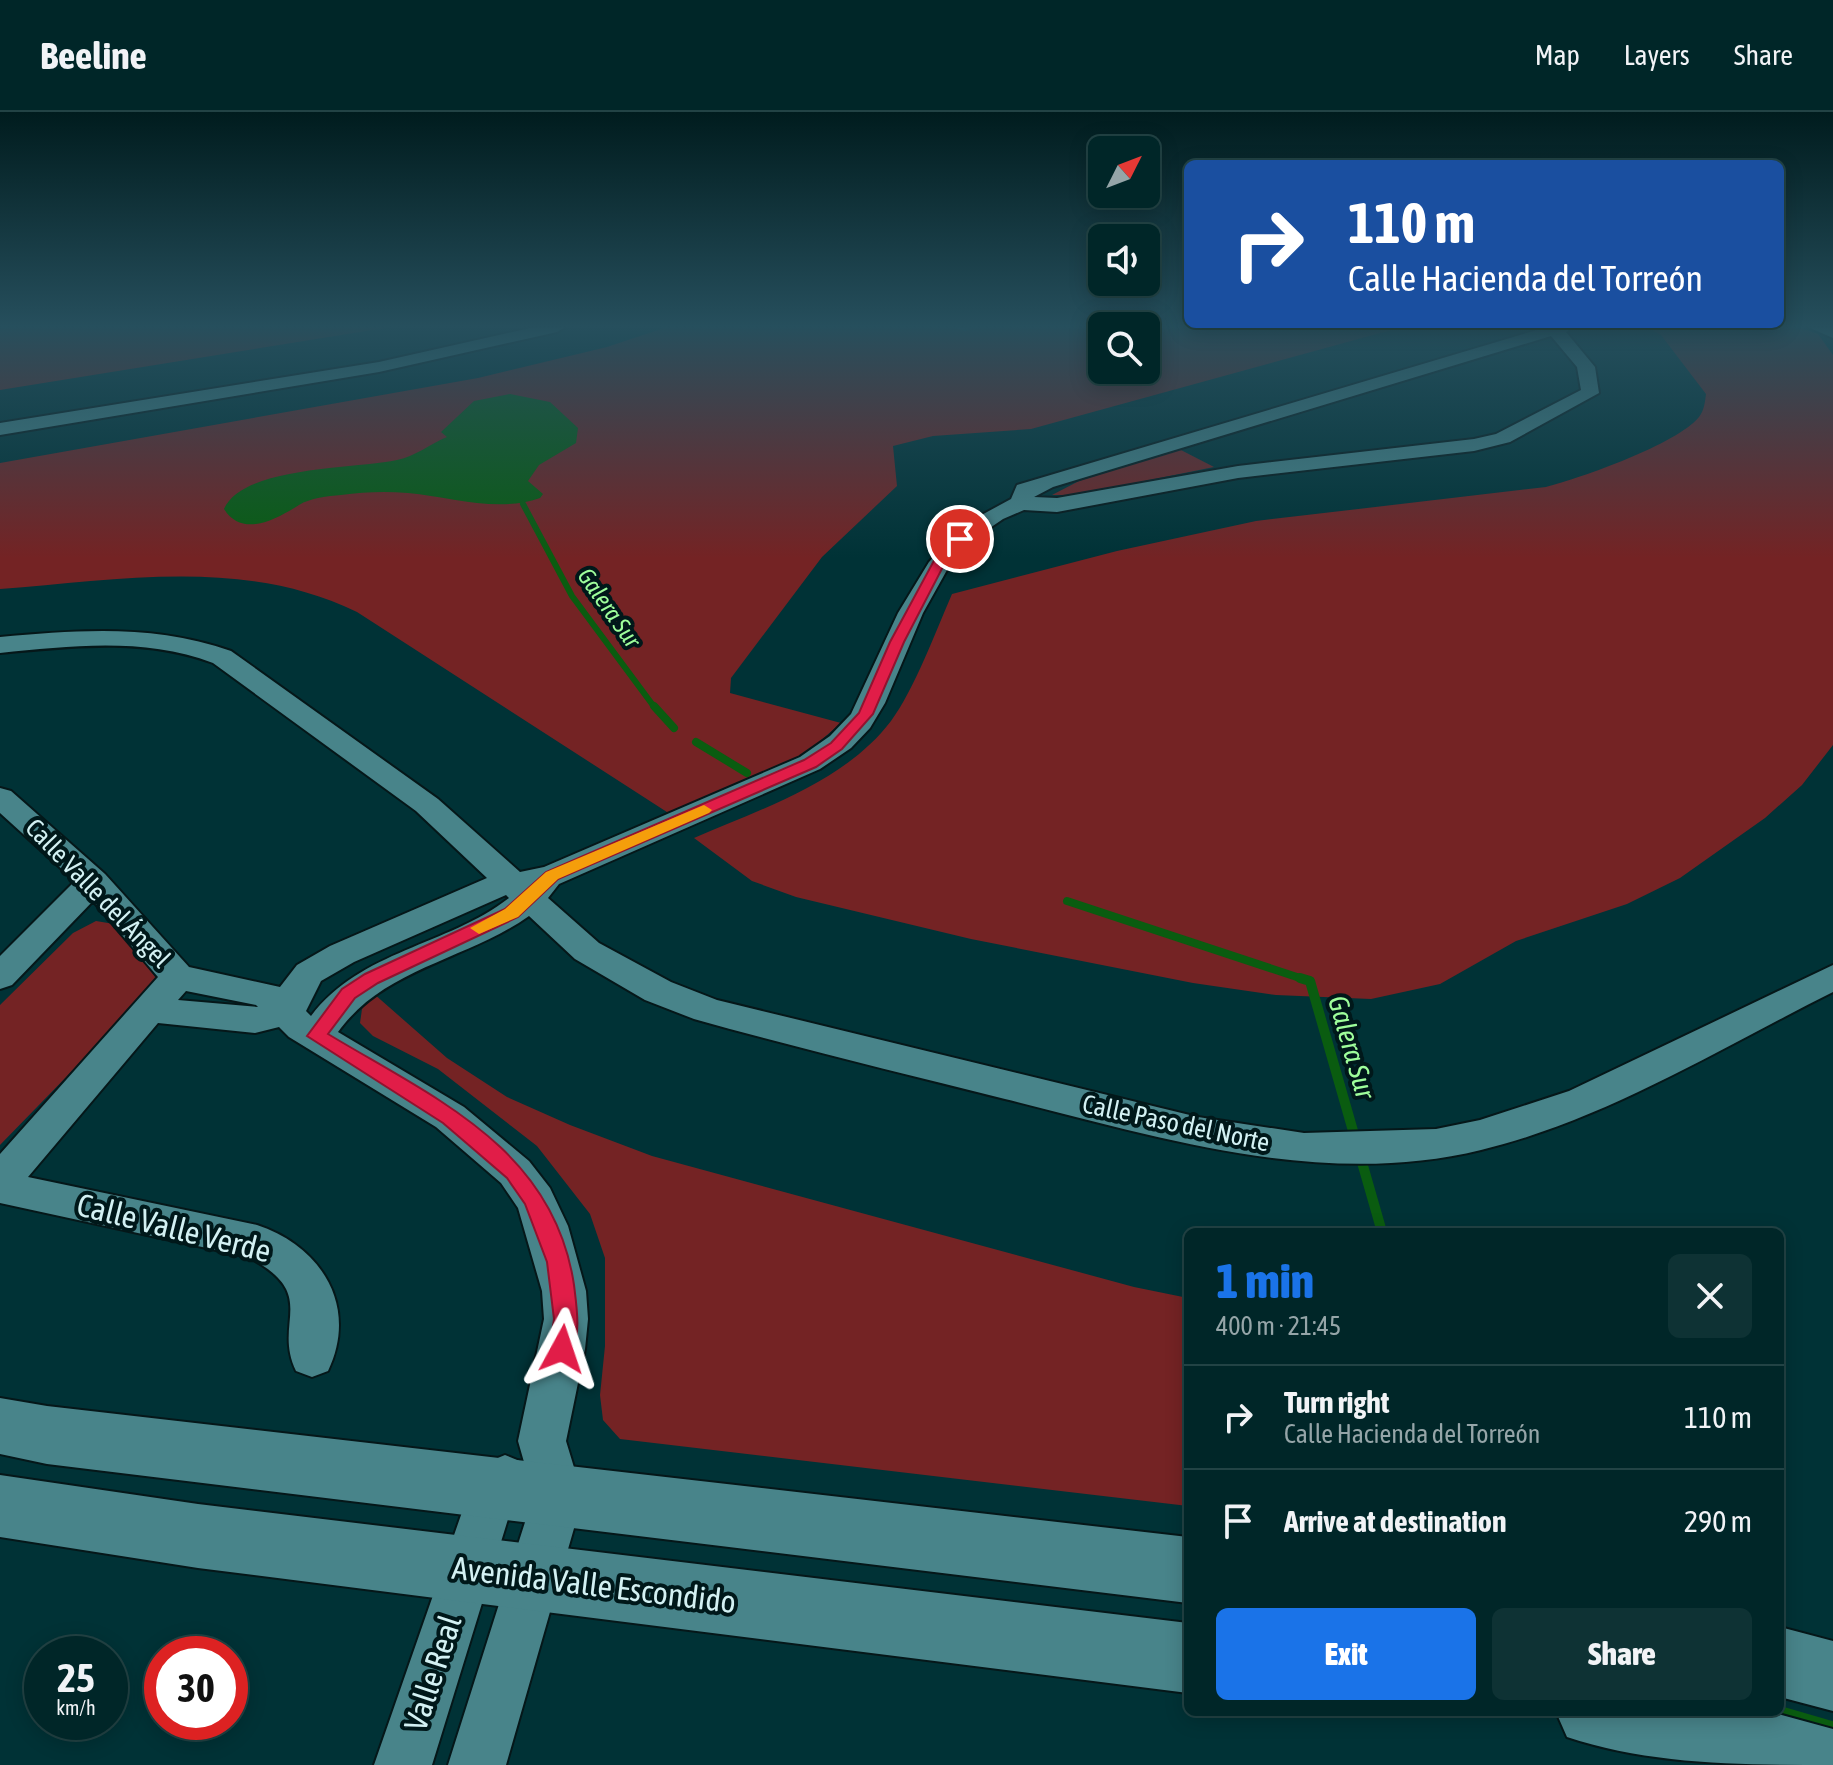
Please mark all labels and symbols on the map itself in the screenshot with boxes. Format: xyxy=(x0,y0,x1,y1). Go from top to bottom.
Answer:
north arrow xyxy=(1088,136,1160,208)
pin xyxy=(926,505,994,573)
water label: Galera Sur xyxy=(572,563,647,653)
street label: Calle Valle del Ángel xyxy=(20,812,177,974)
water label: Galera Sur xyxy=(1322,992,1382,1104)
street label: Calle Paso del Norte xyxy=(1080,1089,1272,1157)
street label: Calle Valle Verde xyxy=(73,1186,275,1269)
position arrow xyxy=(520,1307,604,1391)
street label: Avenida Valle Escondido xyxy=(450,1549,738,1620)
street label: Valle Real xyxy=(397,1610,469,1735)
speed limit sign: 30 xyxy=(144,1636,248,1740)

